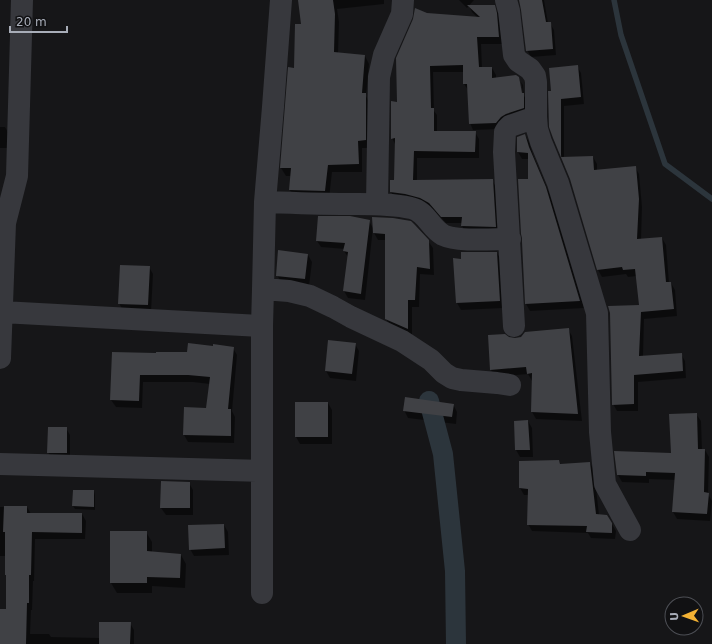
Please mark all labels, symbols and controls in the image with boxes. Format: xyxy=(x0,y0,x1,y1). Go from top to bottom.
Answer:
scale bar xyxy=(10,8,67,34)
text: 20 m xyxy=(16,15,47,29)
north arrow xyxy=(664,596,704,636)
text: U xyxy=(668,612,681,621)

